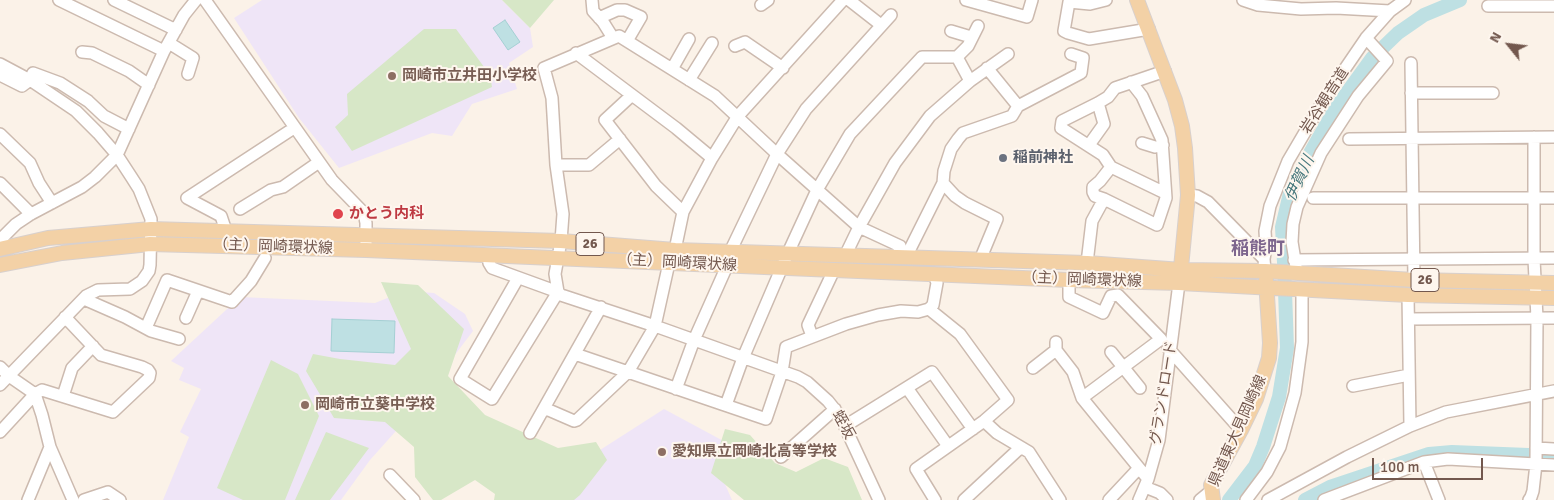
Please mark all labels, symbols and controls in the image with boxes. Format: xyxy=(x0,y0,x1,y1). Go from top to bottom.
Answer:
north arrow xyxy=(1484,20,1534,70)
text: N xyxy=(1486,29,1505,46)
street label: 岩谷観音道 xyxy=(1297,65,1353,137)
place label: 岡崎市立井田小学校 xyxy=(402,67,537,85)
marker: 岡崎市立井田小学校 xyxy=(386,70,398,82)
place label: 稲前神社 xyxy=(1013,149,1073,167)
marker: 稲前神社 xyxy=(997,152,1009,164)
water label: 伊賀川 xyxy=(1281,153,1319,205)
place label: かとう内科 xyxy=(349,205,424,223)
marker: かとう内科 xyxy=(331,207,345,221)
road number: 26 xyxy=(576,232,604,255)
street label: （主）岡崎環状線 xyxy=(213,236,333,258)
district label: 稲熊町 xyxy=(1231,238,1285,260)
street label: （主）岡崎環状線 xyxy=(617,251,737,275)
road number: 26 xyxy=(1411,268,1439,292)
street label: （主）岡崎環状線 xyxy=(1022,269,1142,291)
street label: グランドロード xyxy=(1147,340,1181,446)
street label: 県道東大見岡崎線 xyxy=(1205,373,1271,489)
place label: 岡崎市立葵中学校 xyxy=(315,396,435,414)
marker: 岡崎市立葵中学校 xyxy=(299,399,311,411)
street label: 蛭坂 xyxy=(828,408,858,442)
place label: 愛知県立岡崎北高等学校 xyxy=(672,443,837,461)
marker: 愛知県立岡崎北高等学校 xyxy=(656,446,668,458)
scale bar xyxy=(1374,448,1485,480)
text: 100 m xyxy=(1380,458,1420,476)

